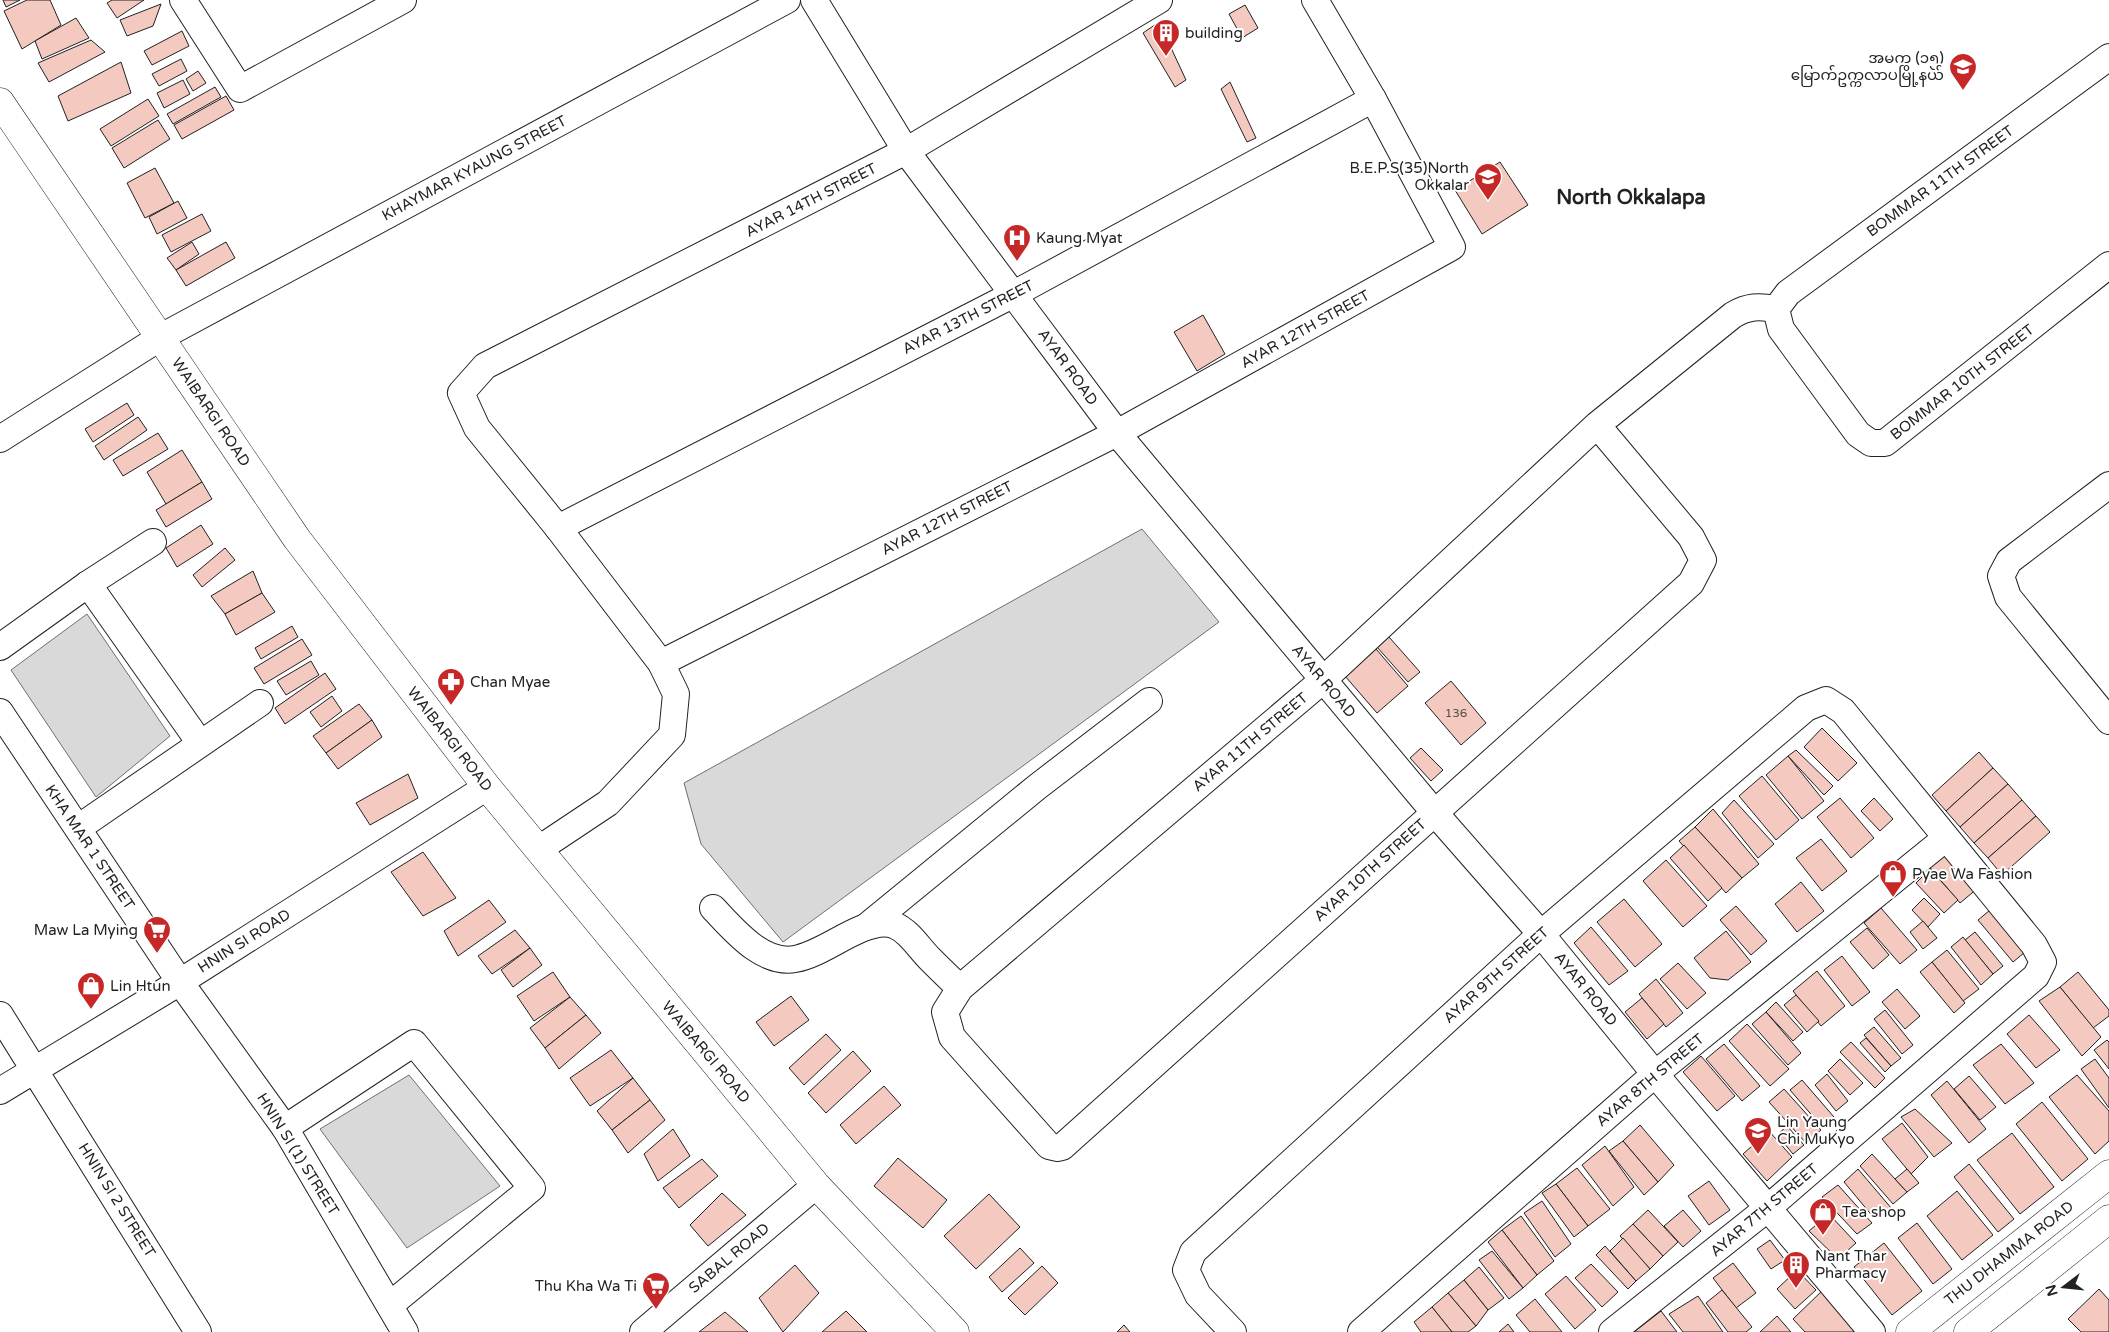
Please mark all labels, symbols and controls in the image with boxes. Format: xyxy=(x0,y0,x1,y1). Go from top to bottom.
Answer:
building icon: building xyxy=(1151,18,1181,57)
place label: building xyxy=(1185,24,1243,42)
place label: အမက (၁၅) မြောက်ဥက္ကလာပမြို့နယ် xyxy=(1791,49,1944,87)
school or university icon: အမက (၁၅) မြောက်ဥက္ကလာပမြို့နယ် xyxy=(1948,52,1978,91)
street label: KHAYMAR KYAUNG STREET xyxy=(379,112,569,224)
street label: BOMMAR 11TH STREET xyxy=(1863,122,2017,240)
street label: AYAR 14TH STREET xyxy=(742,159,880,241)
place label: B.E.P.S(35)North Okkalar xyxy=(1349,159,1469,194)
school or university icon: B.E.P.S(35)North Okkalar xyxy=(1473,162,1503,201)
district label: North Okkalapa xyxy=(1556,186,1706,210)
hospital icon: Kaung Myat xyxy=(1002,223,1032,262)
place label: Kaung Myat xyxy=(1036,229,1123,247)
street label: AYAR 13TH STREET xyxy=(899,276,1037,358)
street label: AYAR 12TH STREET xyxy=(1237,286,1373,372)
street label: BOMMAR 10TH STREET xyxy=(1887,320,2037,444)
street label: AYAR ROAD xyxy=(1034,325,1102,409)
street label: WAIBARGI ROAD xyxy=(168,354,254,470)
street label: AYAR 12TH STREET xyxy=(878,477,1016,559)
street label: AYAR ROAD xyxy=(1288,641,1360,721)
pharmacy icon: Chan Myae xyxy=(436,667,466,706)
place label: Chan Myae xyxy=(470,673,550,691)
street label: WAIBARGI ROAD xyxy=(404,683,496,795)
street label: AYAR 11TH STREET xyxy=(1189,689,1311,795)
house number: 136 xyxy=(1445,706,1467,720)
street label: KHA MAR 1 STREET xyxy=(41,781,139,913)
street label: AYAR 10TH STREET xyxy=(1310,815,1430,925)
shop icon: Pyae Wa Fashion xyxy=(1878,859,1908,898)
place label: Pyae Wa Fashion xyxy=(1912,865,2033,883)
street label: HNIN SI ROAD xyxy=(194,905,294,977)
supermarket icon: Maw La Mying xyxy=(142,915,172,954)
place label: Maw La Mying xyxy=(34,921,138,939)
street label: AYAR 9TH STREET xyxy=(1440,923,1552,1027)
street label: AYAR ROAD xyxy=(1551,948,1621,1030)
shop icon: Lin Htun xyxy=(76,971,106,1010)
place label: Lin Htun xyxy=(110,977,171,995)
street label: WAIBARGI ROAD xyxy=(658,997,754,1107)
street label: AYAR 8TH STREET xyxy=(1592,1030,1708,1130)
street label: HNIN SI (1) STREET xyxy=(253,1090,343,1218)
place label: Lin Yaung Chi MuKyo xyxy=(1777,1113,1855,1148)
school or university icon: Lin Yaung Chi MuKyo xyxy=(1743,1116,1773,1155)
street label: HNIN SI 2 STREET xyxy=(75,1140,159,1260)
street label: AYAR 7TH STREET xyxy=(1706,1160,1822,1260)
shop icon: Tea shop xyxy=(1808,1197,1838,1236)
street label: THU DHAMMA ROAD xyxy=(1941,1197,2077,1309)
place label: Tea shop xyxy=(1842,1203,1906,1221)
street label: SABAL ROAD xyxy=(685,1219,773,1297)
place label: Nant Thar Pharmacy xyxy=(1815,1247,1887,1282)
building icon: Nant Thar Pharmacy xyxy=(1781,1250,1811,1289)
north arrow xyxy=(2039,1262,2089,1312)
supermarket icon: Thu Kha Wa Ti xyxy=(641,1271,671,1310)
place label: Thu Kha Wa Ti xyxy=(535,1277,637,1295)
text: N xyxy=(2042,1283,2062,1298)

